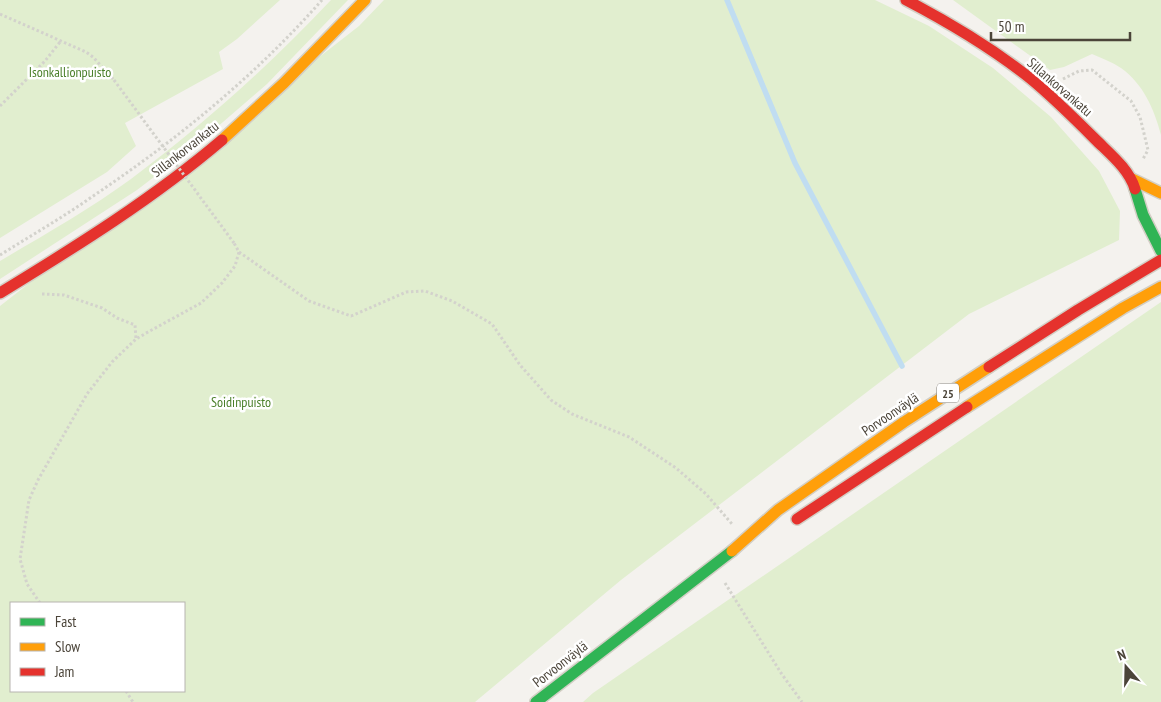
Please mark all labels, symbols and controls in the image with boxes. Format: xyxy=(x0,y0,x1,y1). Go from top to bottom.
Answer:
scale bar xyxy=(991,10,1130,42)
text: 50 m xyxy=(998,17,1024,36)
street label: Sillankorvankatu xyxy=(1024,54,1096,120)
park label: Isonkallionpuisto xyxy=(29,63,111,81)
street label: Sillankorvankatu xyxy=(148,117,222,181)
road number: 25 xyxy=(937,383,959,402)
street label: Porvoonväylä xyxy=(858,388,922,440)
park label: Soidinpuisto xyxy=(211,393,271,411)
legend xyxy=(10,602,185,692)
text: Fast xyxy=(55,612,76,631)
text: Slow xyxy=(55,637,80,656)
street label: Porvoonväylä xyxy=(529,637,591,691)
north arrow xyxy=(1101,642,1151,692)
text: N xyxy=(1115,645,1128,665)
text: Jam xyxy=(54,662,74,681)

